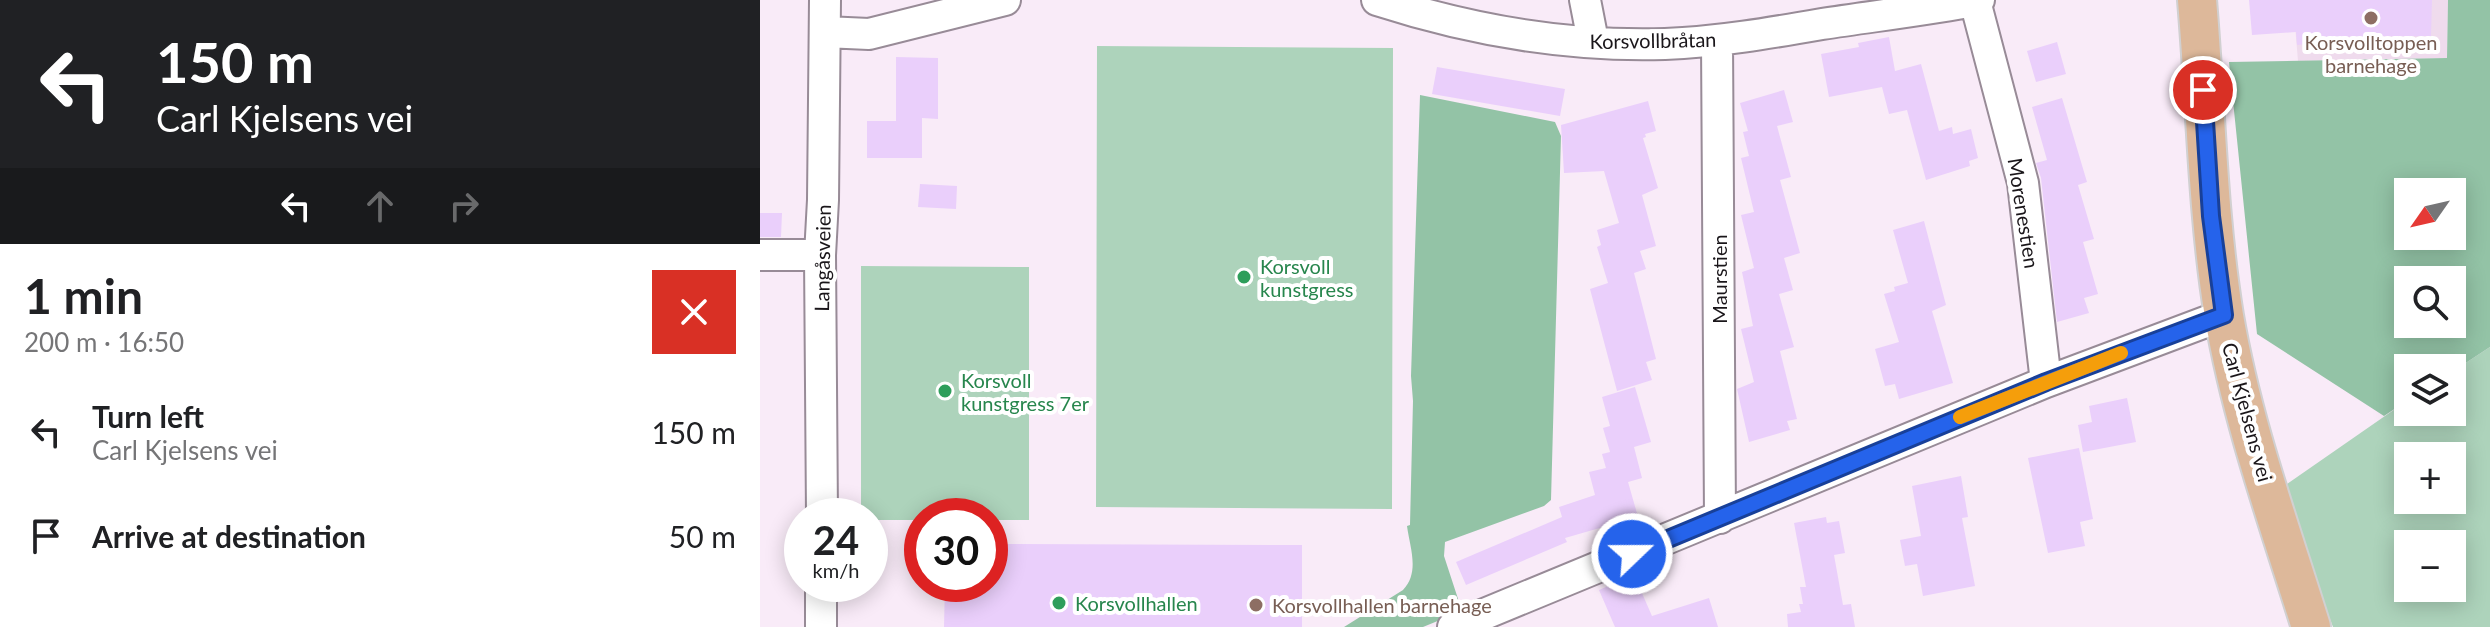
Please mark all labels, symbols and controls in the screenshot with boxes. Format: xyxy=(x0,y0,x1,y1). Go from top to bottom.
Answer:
marker: Korsvolltoppen barnehage xyxy=(2362,9,2380,27)
street label: Korsvollbråtan xyxy=(1589,27,1717,53)
text: 150 m xyxy=(156,28,314,95)
place label: Korsvolltoppen barnehage xyxy=(2305,30,2437,77)
icon: left xyxy=(24,32,128,136)
pin xyxy=(2169,56,2237,124)
icon: arrive xyxy=(2181,68,2225,112)
text: Carl Kjelsens vei xyxy=(156,96,413,140)
street label: Morenestien xyxy=(2003,156,2045,270)
north arrow xyxy=(2394,178,2466,250)
map controls xyxy=(2394,178,2466,602)
icon: left xyxy=(274,184,318,228)
icon: ahead xyxy=(358,184,402,228)
icon: right xyxy=(442,184,486,228)
street label: Langåsveien xyxy=(809,204,835,312)
street label: Maurstien xyxy=(1707,234,1731,324)
place label: Korsvoll kunstgress xyxy=(1260,254,1353,301)
button: search xyxy=(2394,266,2466,338)
text: 1 min xyxy=(24,267,143,324)
marker: Korsvoll kunstgress xyxy=(1235,268,1253,286)
button: close xyxy=(652,270,736,354)
text: 200 m · 16:50 xyxy=(24,326,184,358)
street label: Carl Kjelsens vei xyxy=(2218,340,2278,484)
button: layers xyxy=(2394,354,2466,426)
place label: Korsvoll kunstgress 7er xyxy=(961,368,1090,415)
marker: Korsvoll kunstgress 7er xyxy=(936,382,954,400)
text: Turn left xyxy=(92,398,204,434)
icon: left xyxy=(24,410,68,454)
text: 150 m xyxy=(651,414,736,450)
text: Carl Kjelsens vei xyxy=(92,434,278,466)
button: + xyxy=(2394,442,2466,514)
speed limit sign: 30 xyxy=(904,498,1008,602)
position arrow xyxy=(1590,512,1674,596)
icon: arrive xyxy=(24,514,68,558)
text: 24 xyxy=(813,516,859,564)
text: Arrive at destination xyxy=(92,518,366,554)
text: 50 m xyxy=(669,518,736,554)
button: − xyxy=(2394,530,2466,602)
text: km/h xyxy=(813,558,859,582)
place label: Korsvollhallen xyxy=(1075,591,1198,615)
place label: Korsvollhallen barnehage xyxy=(1272,593,1492,617)
marker: Korsvollhallen xyxy=(1050,594,1068,612)
marker: Korsvollhallen barnehage xyxy=(1247,596,1265,614)

